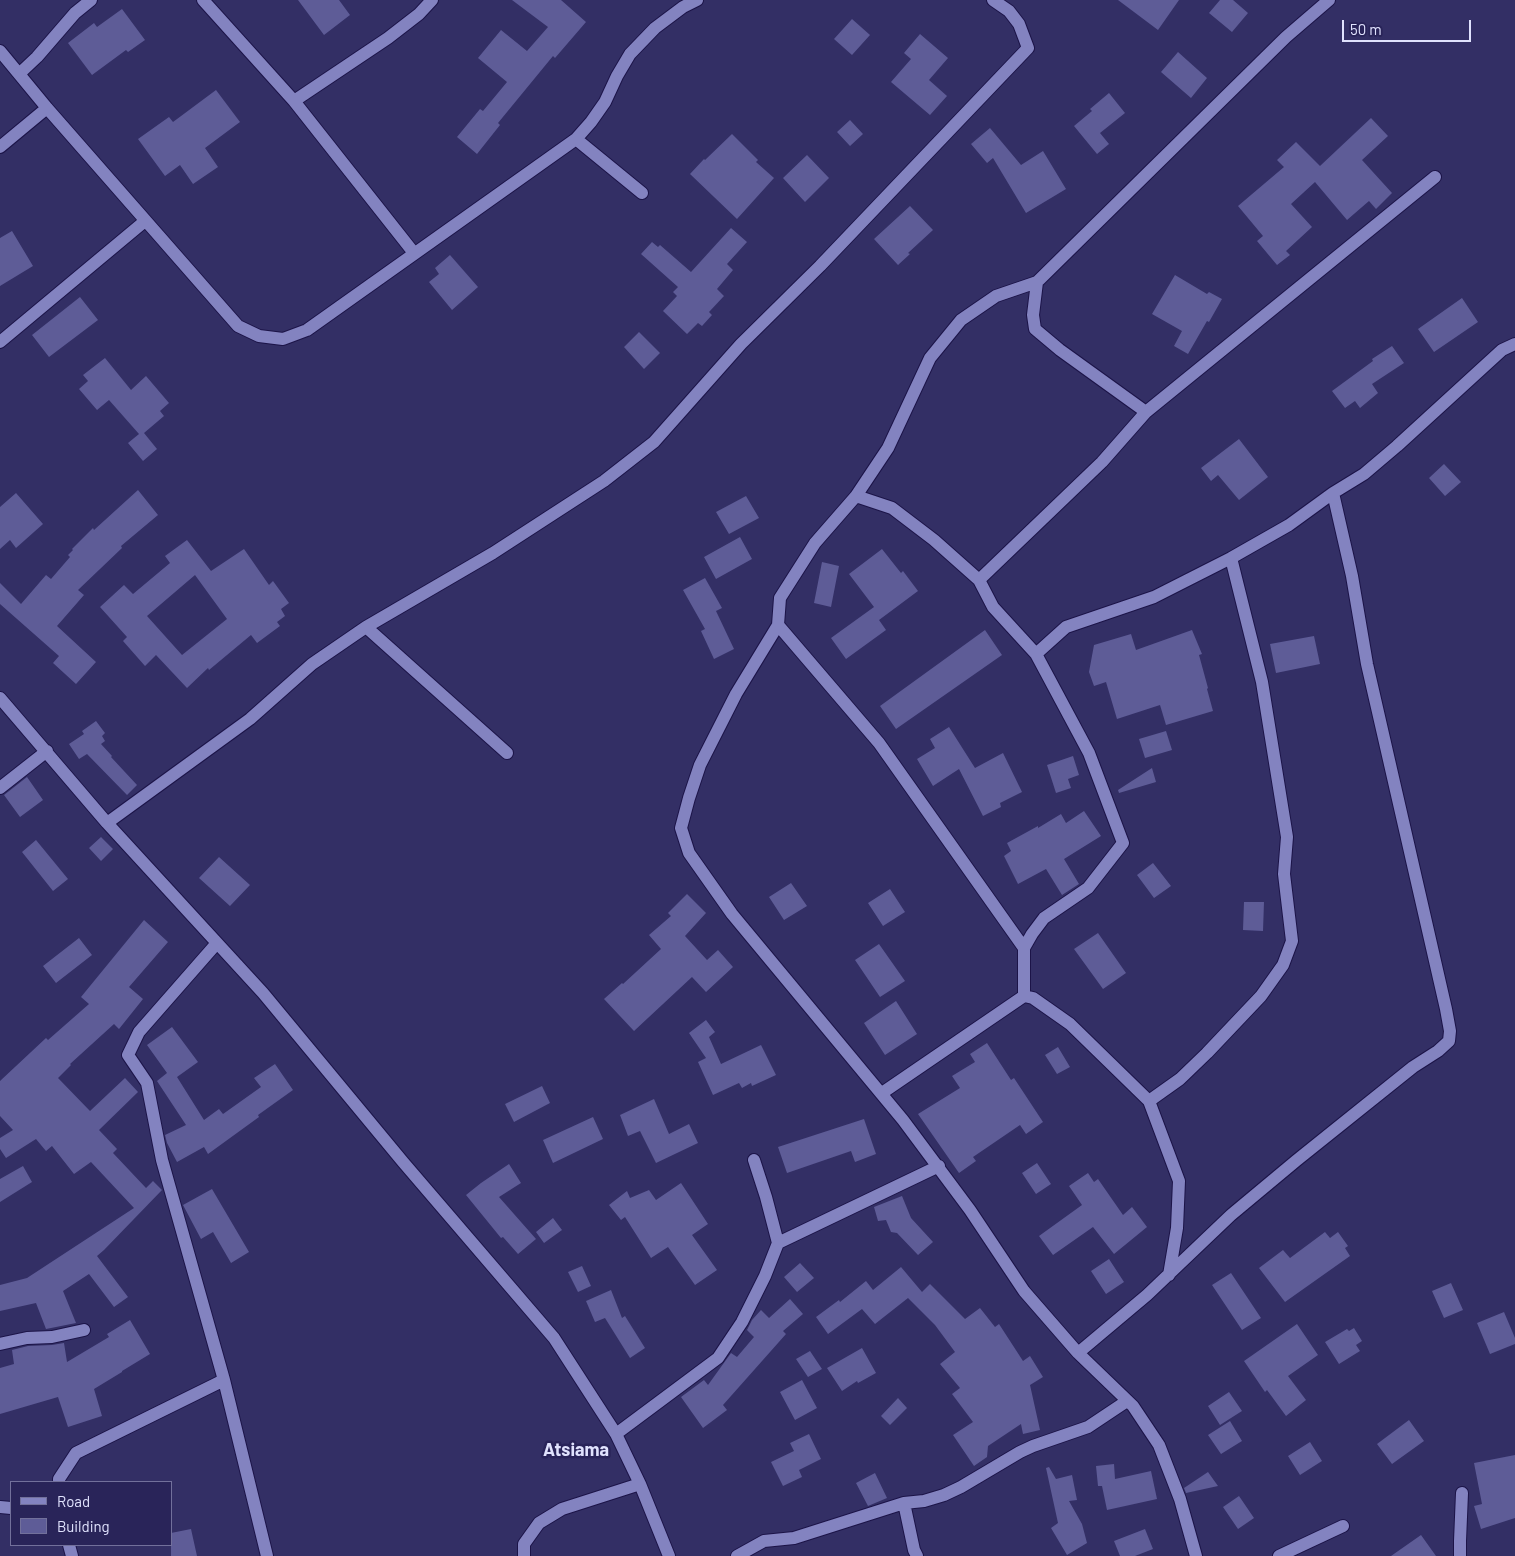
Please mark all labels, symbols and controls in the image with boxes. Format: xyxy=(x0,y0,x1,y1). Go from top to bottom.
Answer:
scale bar xyxy=(1345,10,1474,42)
text: 50 m xyxy=(1350,20,1382,38)
district label: Atsiama xyxy=(543,1439,609,1461)
legend xyxy=(10,1481,172,1546)
text: Road xyxy=(57,1492,90,1510)
text: Building xyxy=(57,1517,110,1535)

